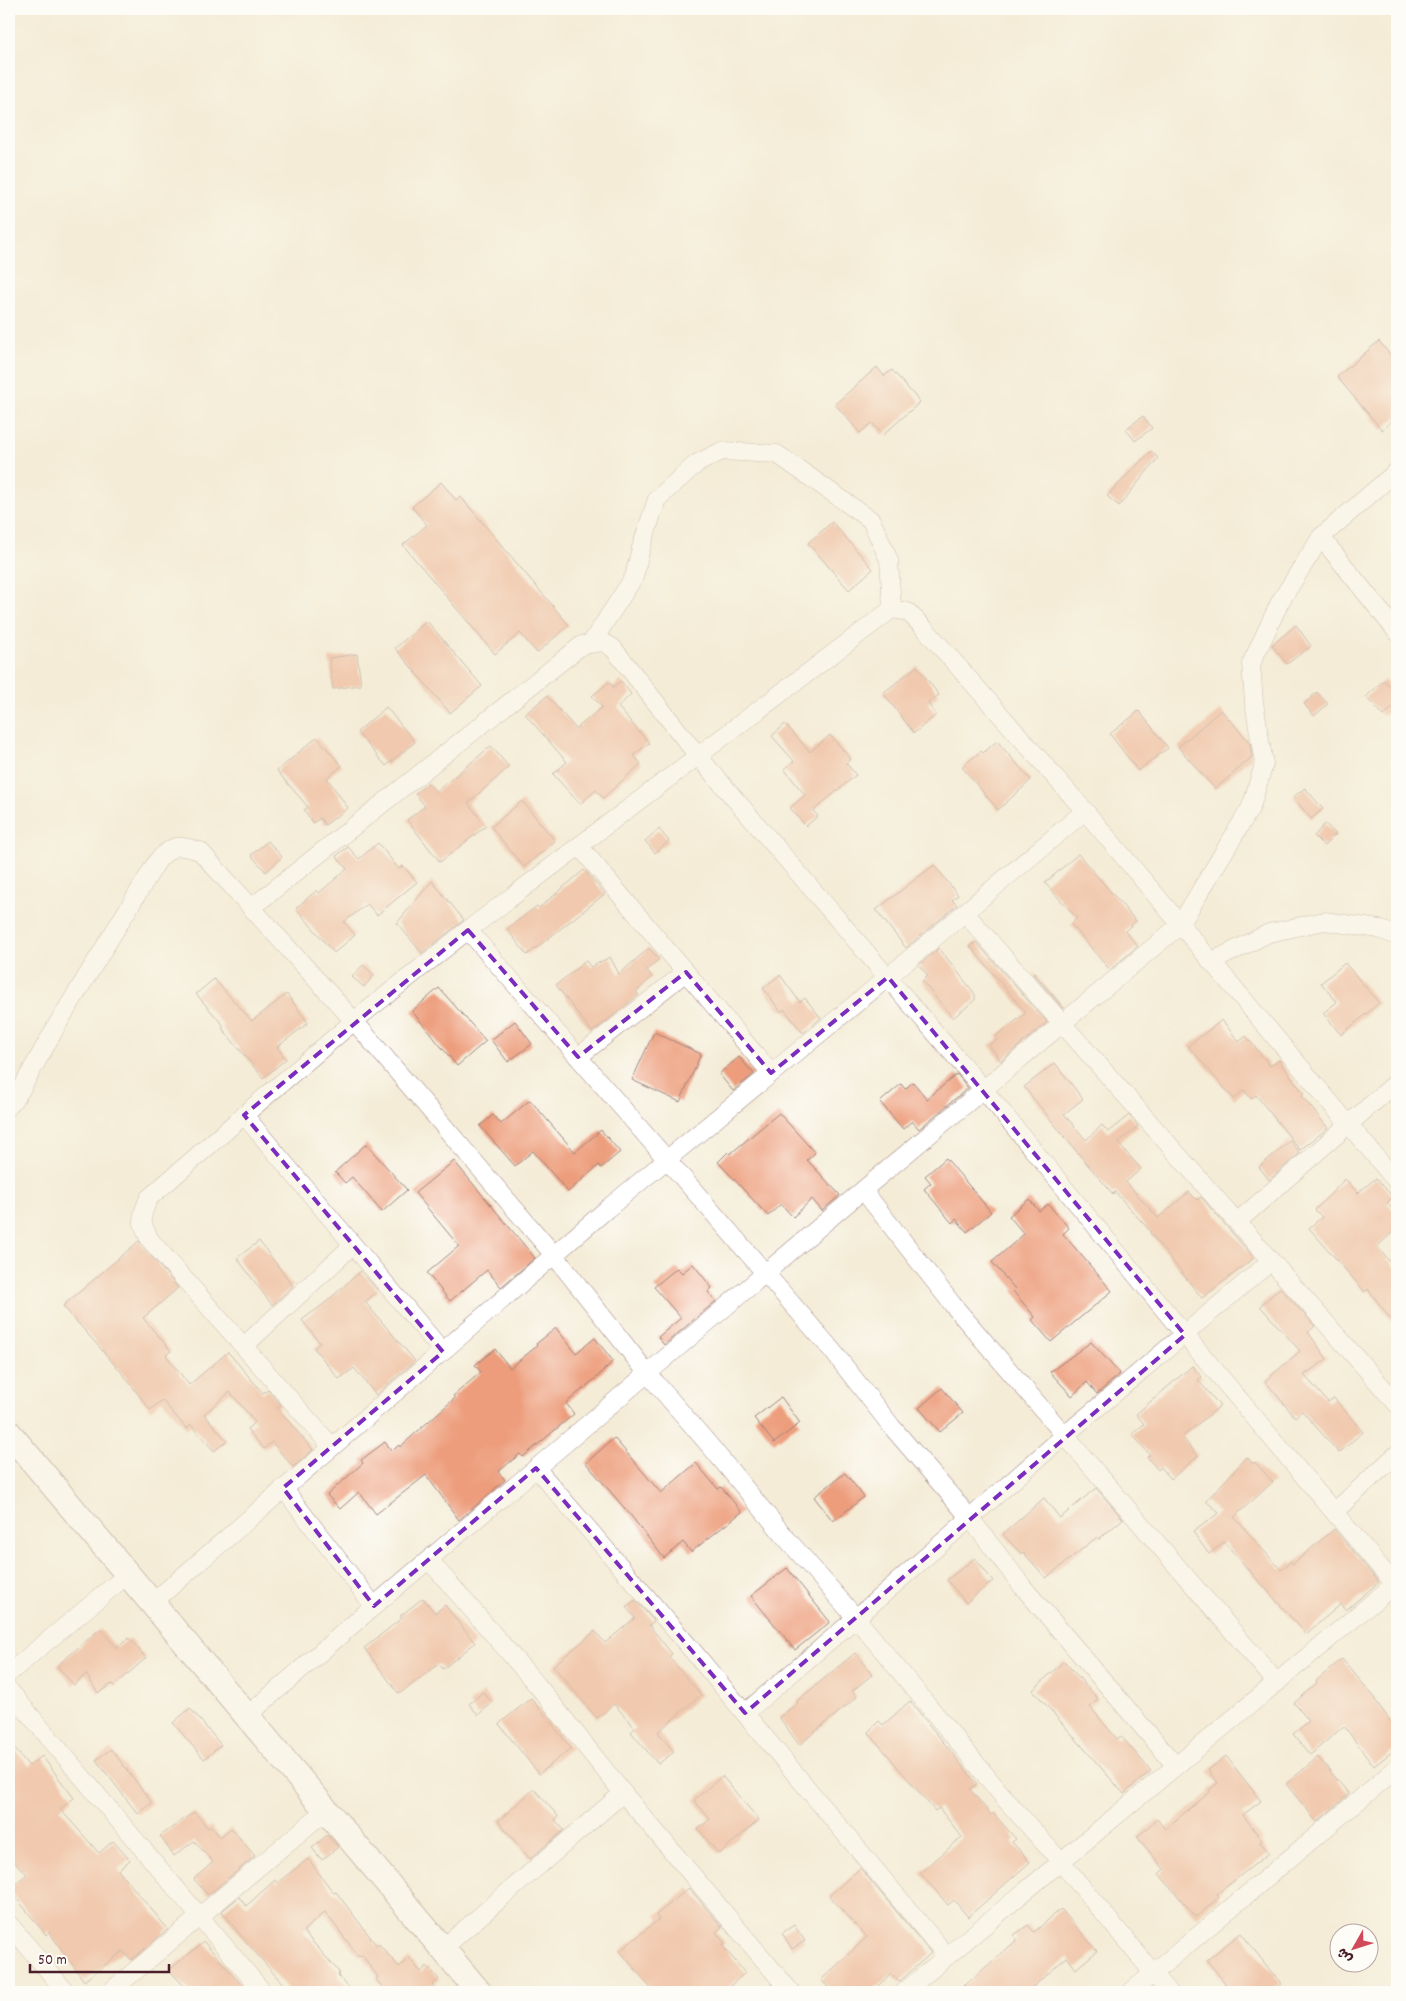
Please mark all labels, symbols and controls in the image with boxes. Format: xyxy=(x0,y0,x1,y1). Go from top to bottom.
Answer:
north arrow xyxy=(1328,1924,1378,1974)
scale bar xyxy=(30,1941,169,1973)
text: ش xyxy=(1333,1943,1358,1967)
text: 50 m xyxy=(38,1950,67,1972)

